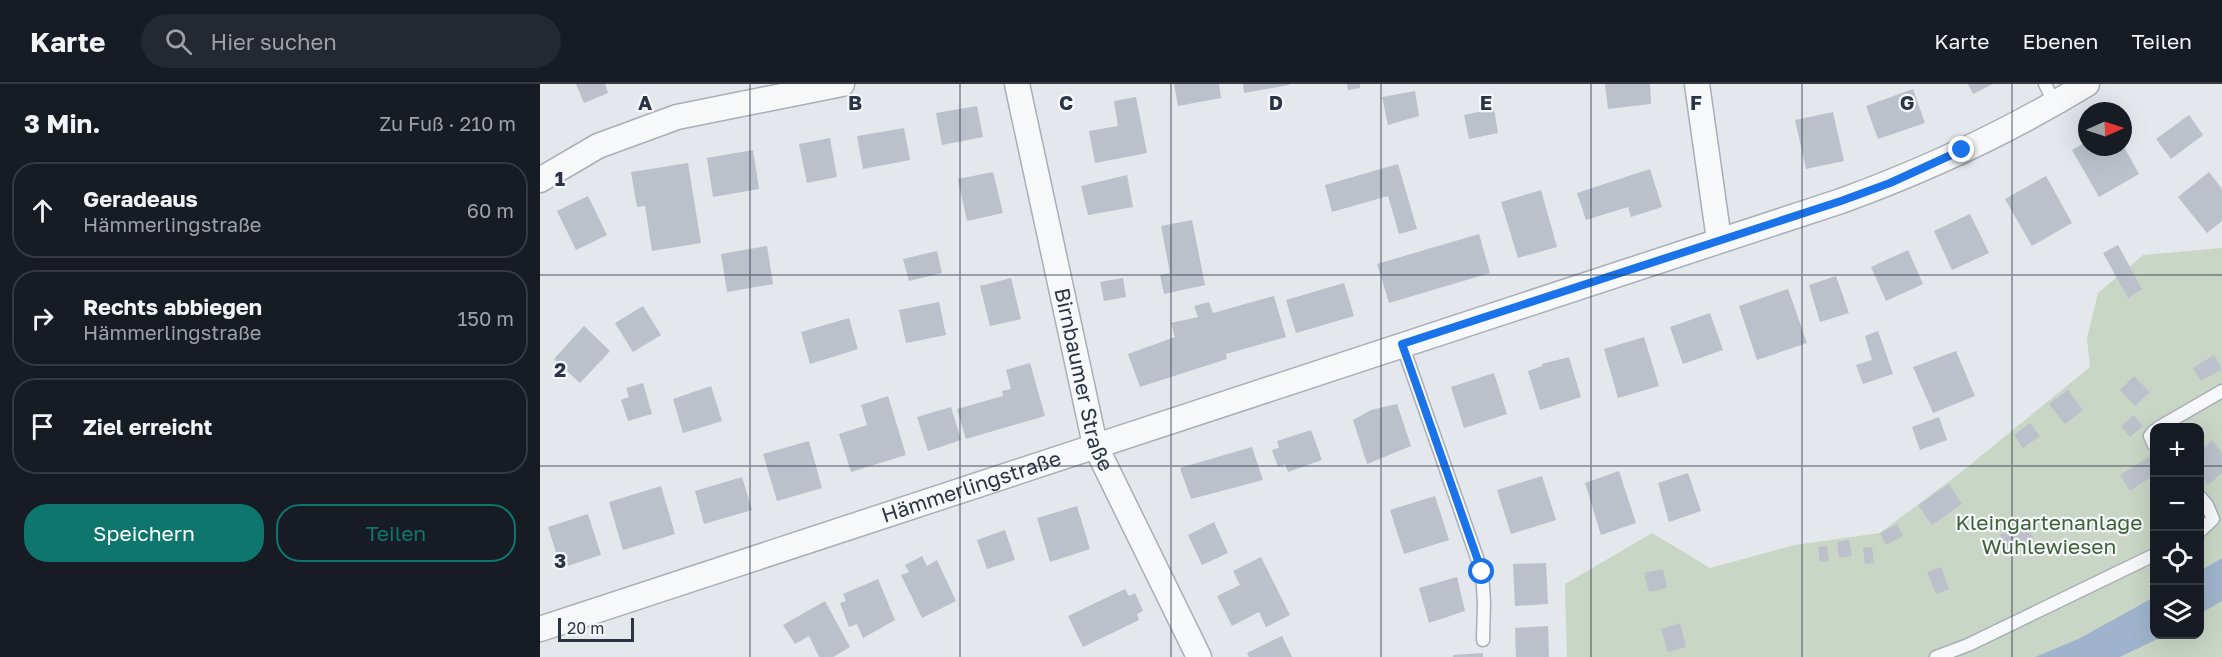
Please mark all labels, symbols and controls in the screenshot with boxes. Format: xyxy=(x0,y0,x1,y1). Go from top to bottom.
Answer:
search box xyxy=(141,14,561,68)
text: Karte xyxy=(30,25,105,58)
icon: search xyxy=(162,25,195,58)
text: Hier suchen xyxy=(210,28,337,55)
text: Karte xyxy=(1934,28,1990,54)
text: Ebenen xyxy=(2023,28,2098,54)
text: Teilen xyxy=(2131,28,2192,54)
text: A xyxy=(638,90,652,114)
text: B xyxy=(848,90,862,114)
text: C xyxy=(1059,90,1073,114)
text: D xyxy=(1269,90,1283,114)
text: E xyxy=(1480,90,1492,114)
text: F xyxy=(1690,90,1702,114)
text: G xyxy=(1900,90,1914,114)
north arrow xyxy=(2078,102,2132,156)
text: 3 Min. xyxy=(24,108,101,139)
text: Zu Fuß · 210 m xyxy=(379,111,516,135)
route end xyxy=(1948,136,1974,162)
text: 1 xyxy=(555,166,565,190)
text: Geradeaus xyxy=(83,185,198,212)
icon: ahead xyxy=(26,194,59,227)
text: 60 m xyxy=(467,198,514,222)
text: Hämmerlingstraße xyxy=(83,212,261,236)
street label: Birnbaumer Straße xyxy=(1049,285,1120,475)
text: Rechts abbiegen xyxy=(83,293,262,320)
icon: right xyxy=(26,302,59,335)
text: 150 m xyxy=(458,306,514,330)
text: Hämmerlingstraße xyxy=(83,320,261,344)
text: 2 xyxy=(554,357,566,381)
icon: arrive xyxy=(26,410,59,443)
text: Ziel erreicht xyxy=(83,413,212,440)
map controls xyxy=(2150,423,2204,639)
button: + xyxy=(2150,423,2204,477)
street label: Hämmerlingstraße xyxy=(878,445,1064,528)
button: − xyxy=(2150,477,2204,531)
button: Speichern xyxy=(24,504,264,562)
button: Teilen xyxy=(276,504,516,562)
park label: Kleingartenanlage Wuhlewiesen xyxy=(1956,509,2142,559)
button: locate xyxy=(2150,531,2204,585)
text: 3 xyxy=(554,548,566,572)
route start xyxy=(1468,558,1494,584)
button: layers xyxy=(2150,585,2204,639)
scale bar xyxy=(558,615,634,642)
text: 20 m xyxy=(567,618,604,638)

